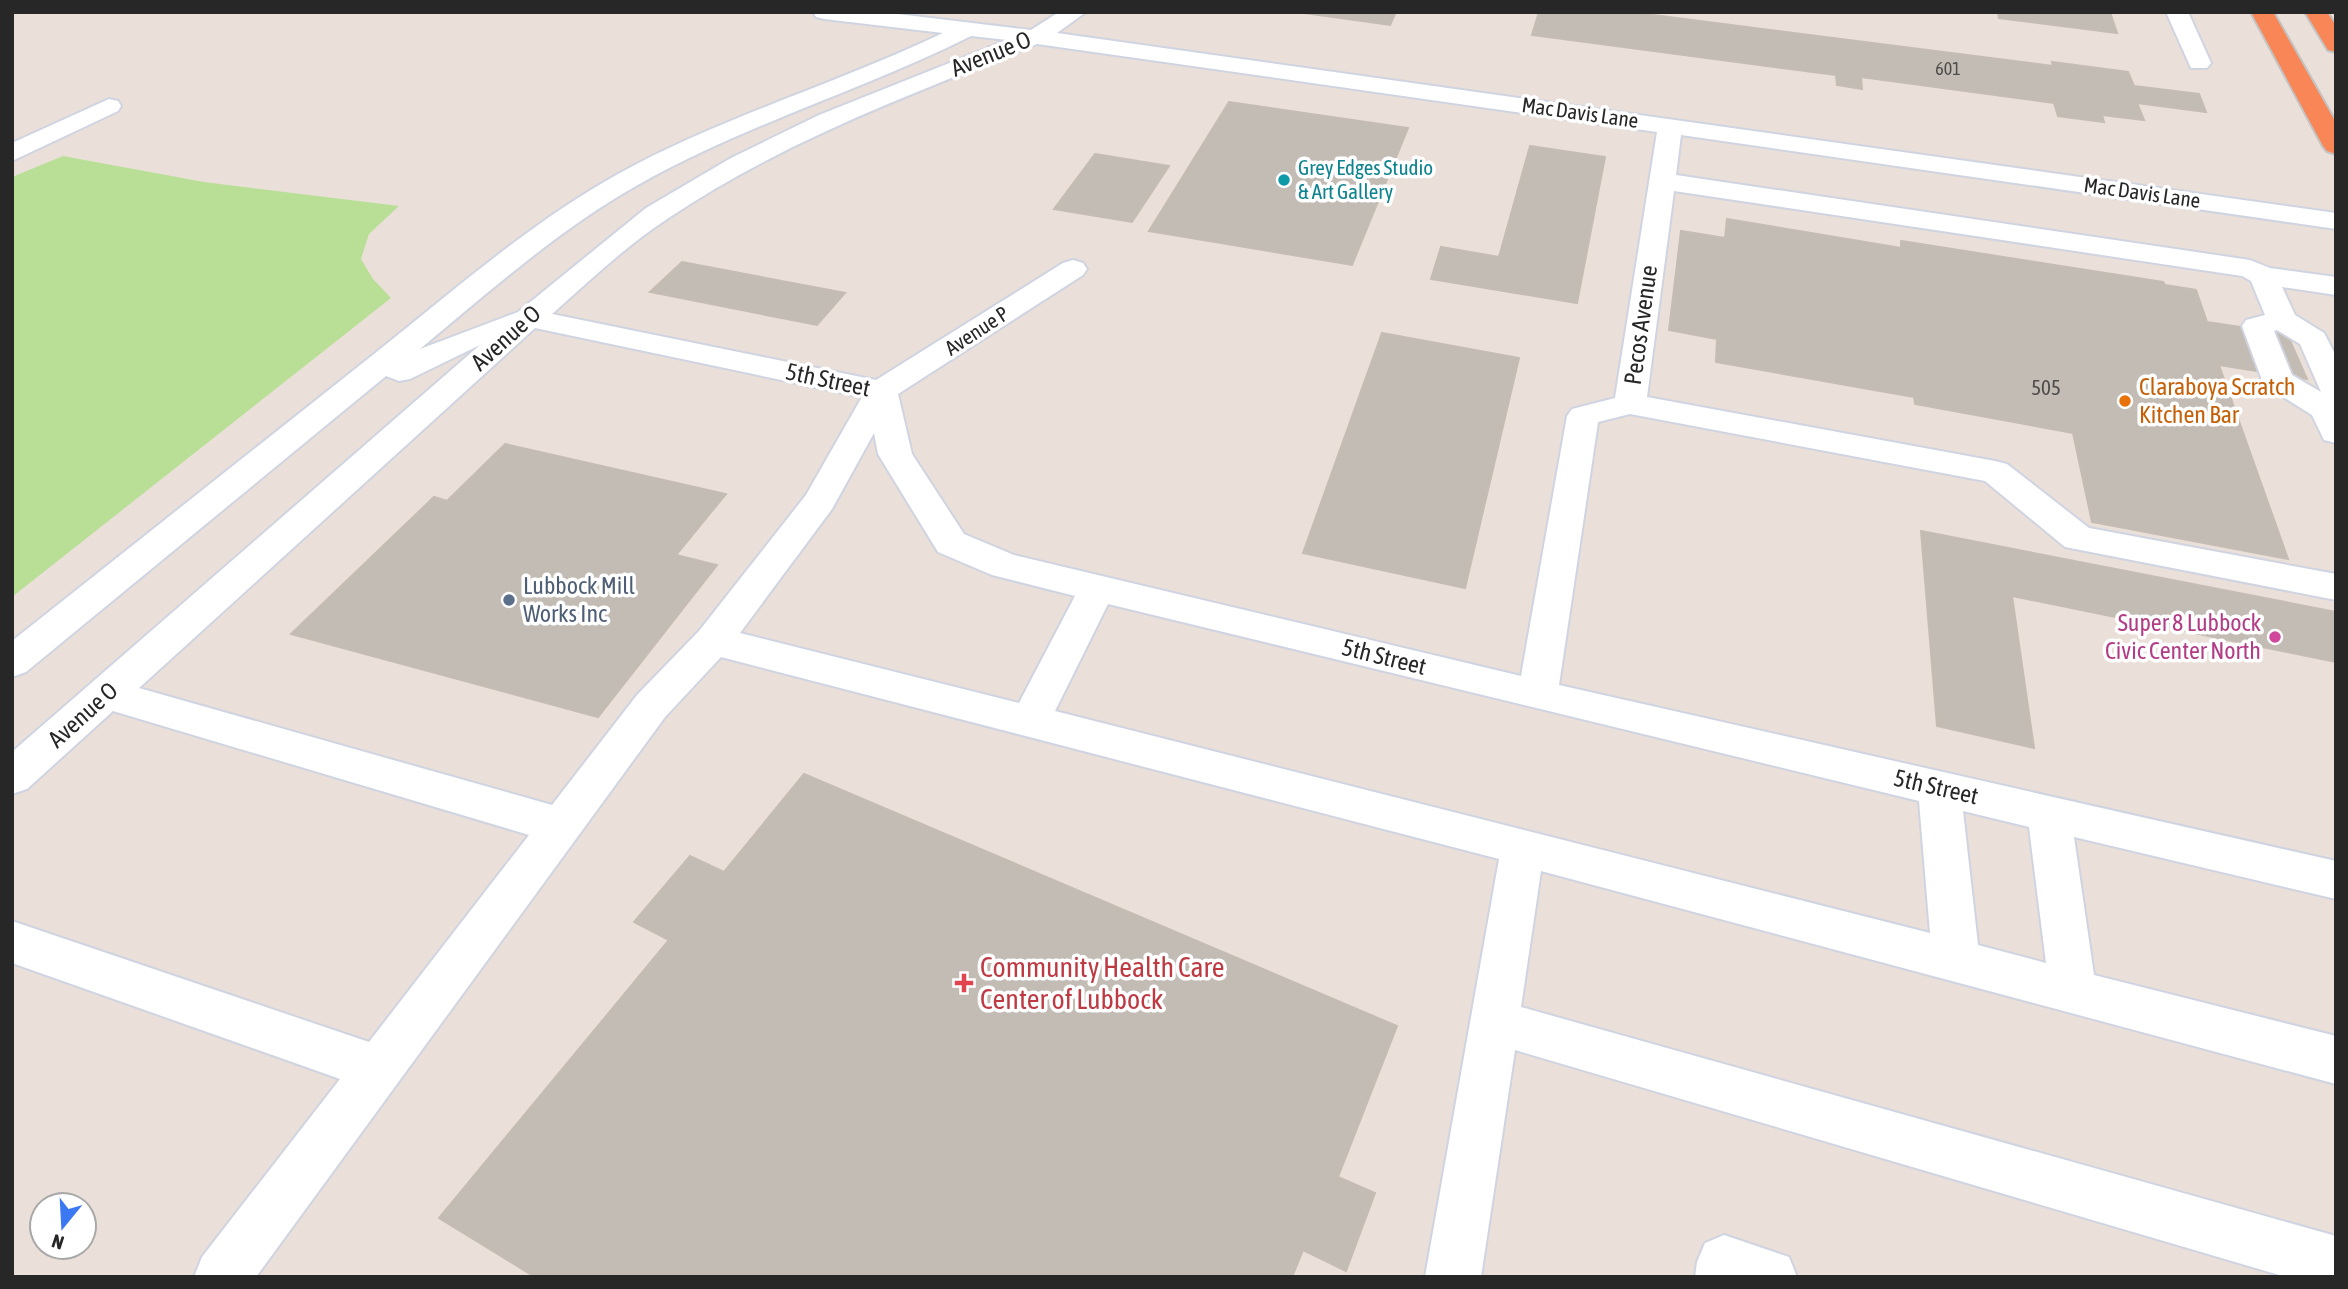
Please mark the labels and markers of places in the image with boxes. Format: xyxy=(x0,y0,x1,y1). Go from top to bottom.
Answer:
place label: Grey Edges Studio & Art Gallery xyxy=(1298,155,1433,203)
marker: Grey Edges Studio & Art Gallery xyxy=(1276,172,1292,188)
place label: Claraboya Scratch Kitchen Bar xyxy=(2139,373,2296,428)
marker: Claraboya Scratch Kitchen Bar xyxy=(2117,393,2133,409)
place label: Lubbock Mill Works Inc xyxy=(523,572,636,627)
marker: Lubbock Mill Works Inc xyxy=(501,592,517,608)
place label: Super 8 Lubbock Civic Center North xyxy=(2105,609,2261,664)
marker: Super 8 Lubbock Civic Center North xyxy=(2267,629,2283,645)
place label: Community Health Care Center of Lubbock xyxy=(980,951,1225,1015)
marker: Community Health Care Center of Lubbock xyxy=(954,973,974,993)

